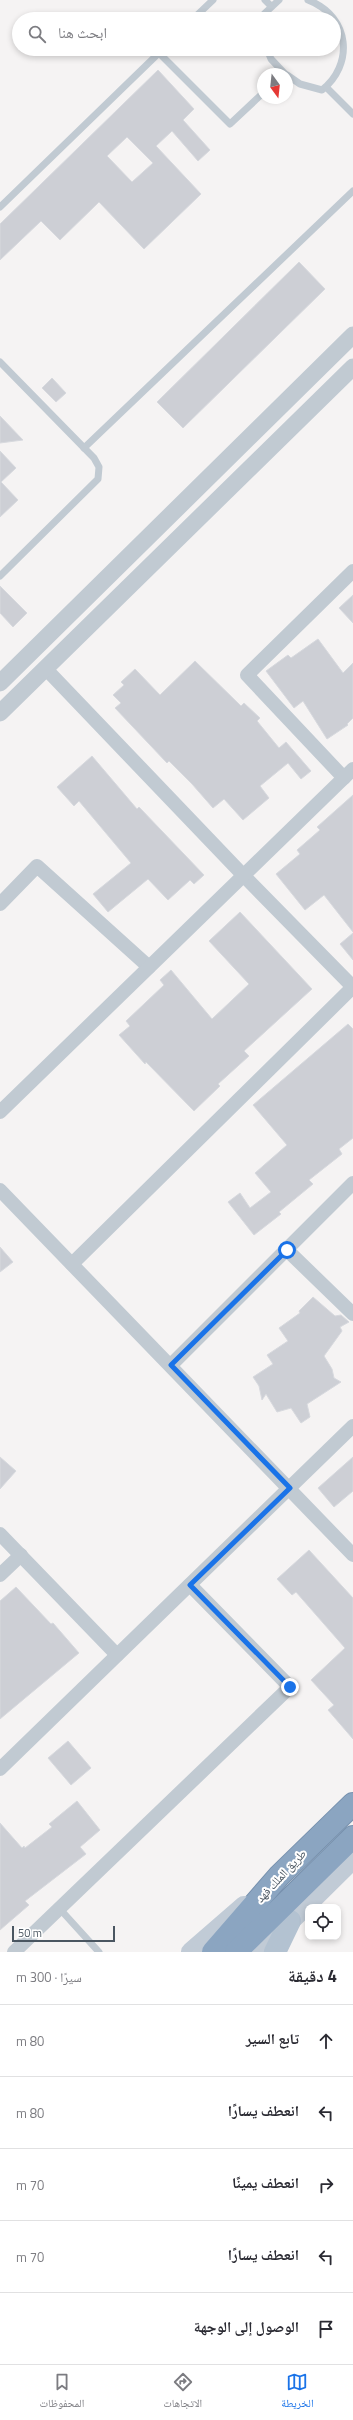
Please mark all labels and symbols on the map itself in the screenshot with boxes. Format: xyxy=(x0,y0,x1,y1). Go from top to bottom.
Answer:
north arrow xyxy=(257,68,293,104)
route start xyxy=(278,1241,296,1259)
route end xyxy=(281,1678,299,1696)
street label: طريق الملك فهد xyxy=(251,1845,311,1907)
scale bar xyxy=(12,1924,115,1943)

